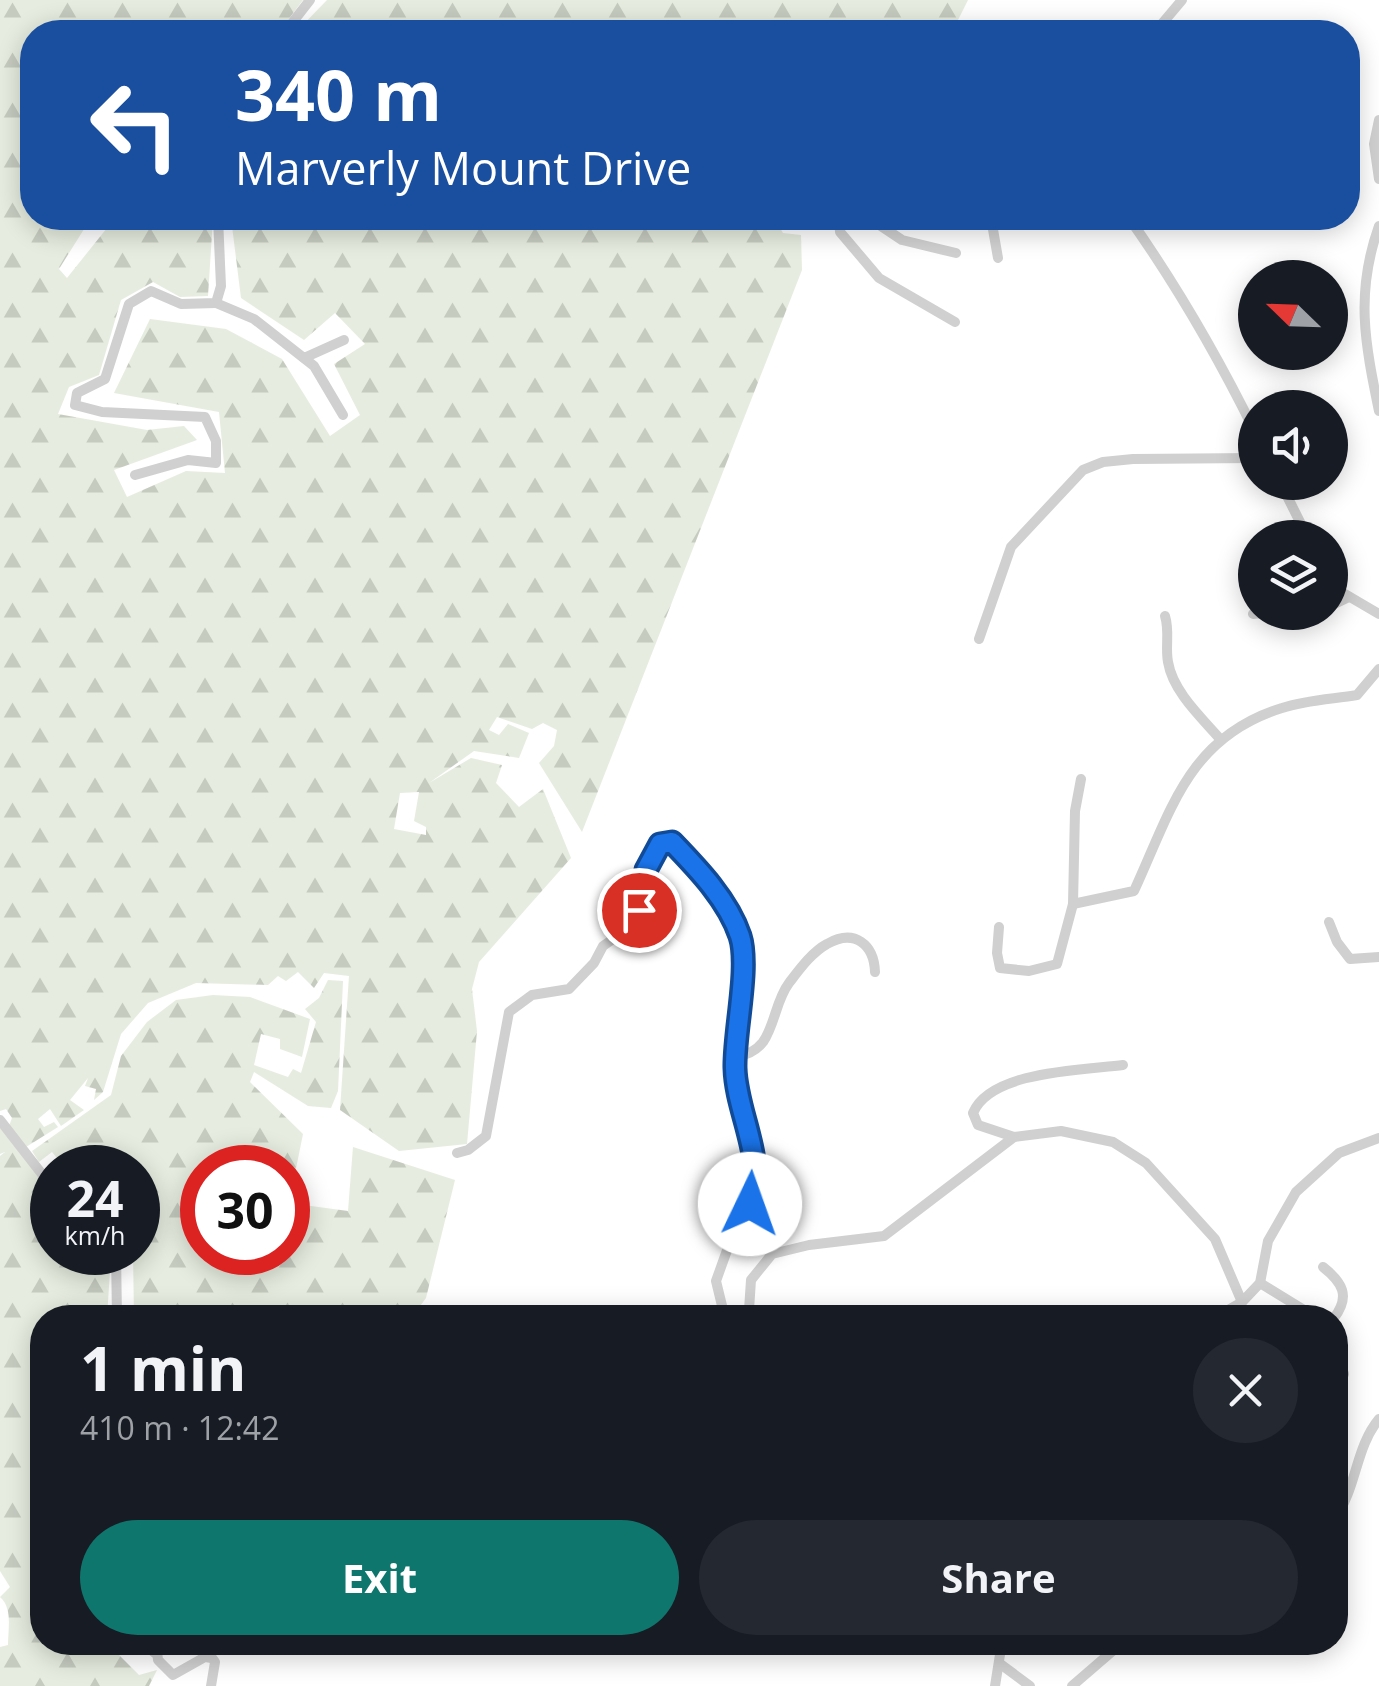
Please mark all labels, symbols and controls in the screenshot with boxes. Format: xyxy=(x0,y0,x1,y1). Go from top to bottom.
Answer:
text: 340 m xyxy=(235,46,442,142)
icon: left xyxy=(70,60,200,190)
text: Marverly Mount Drive xyxy=(235,137,691,198)
north arrow xyxy=(1238,260,1348,370)
map controls xyxy=(1238,260,1348,630)
button: sound xyxy=(1238,390,1348,500)
button: layers xyxy=(1238,520,1348,630)
pin xyxy=(597,868,682,953)
icon: arrive xyxy=(612,883,667,938)
speed limit sign: 30 xyxy=(180,1145,310,1275)
position arrow xyxy=(698,1152,802,1256)
text: 24 xyxy=(66,1164,124,1232)
text: km/h xyxy=(65,1218,125,1252)
text: 1 min xyxy=(80,1327,247,1409)
button: close xyxy=(1193,1338,1298,1443)
text: 410 m · 12:42 xyxy=(80,1406,279,1449)
button: Exit xyxy=(80,1520,679,1635)
button: Share xyxy=(699,1520,1298,1635)

